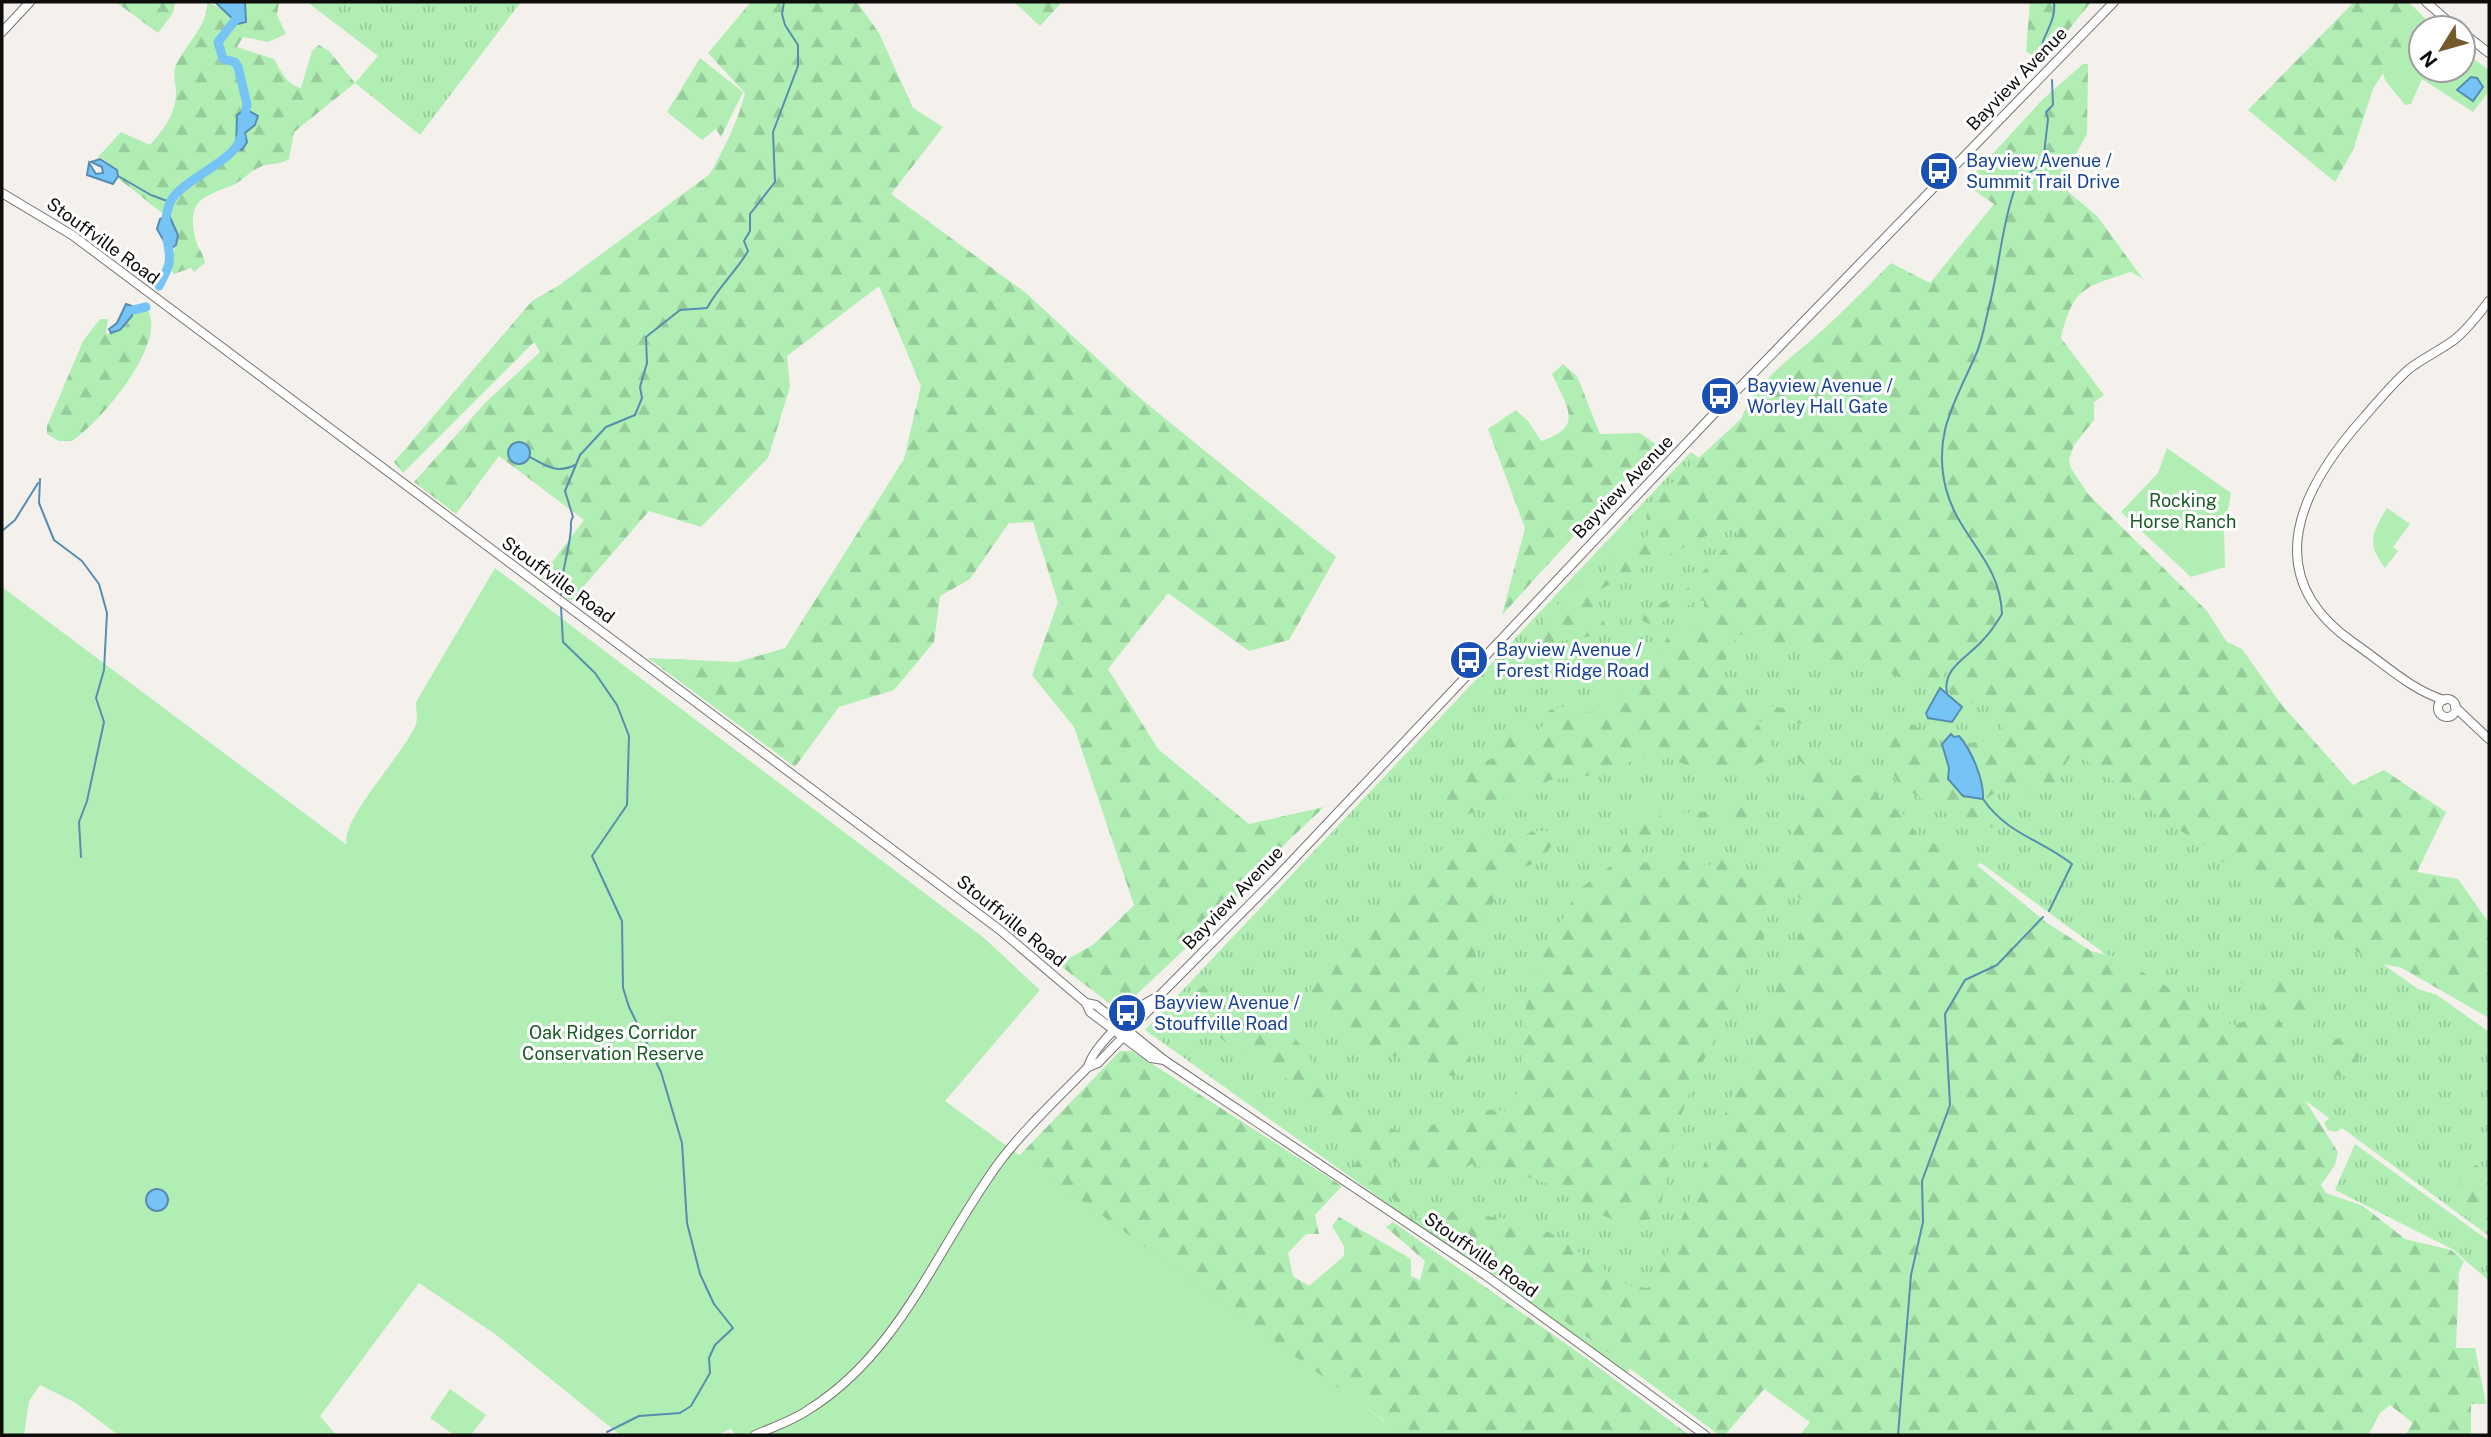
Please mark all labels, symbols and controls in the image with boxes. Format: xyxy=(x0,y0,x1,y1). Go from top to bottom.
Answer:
north arrow xyxy=(2407,14,2477,84)
street label: Bayview Avenue xyxy=(1962,23,2071,135)
text: N xyxy=(2415,47,2442,72)
bus stop icon: Bayview Avenue / Summit Trail Drive xyxy=(1918,150,1960,192)
place label: Bayview Avenue / Summit Trail Drive xyxy=(1966,150,2120,192)
street label: Stouffville Road xyxy=(43,193,164,288)
bus stop icon: Bayview Avenue / Worley Hall Gate xyxy=(1699,375,1741,417)
place label: Bayview Avenue / Worley Hall Gate xyxy=(1747,375,1894,417)
street label: Bayview Avenue xyxy=(1568,431,1677,543)
park label: Rocking Horse Ranch xyxy=(2130,490,2236,532)
street label: Stouffville Road xyxy=(498,532,619,627)
bus stop icon: Bayview Avenue / Forest Ridge Road xyxy=(1448,639,1490,681)
place label: Bayview Avenue / Forest Ridge Road xyxy=(1496,639,1649,681)
street label: Bayview Avenue xyxy=(1178,842,1287,954)
street label: Stouffville Road xyxy=(953,870,1070,971)
bus stop icon: Bayview Avenue / Stouffville Road xyxy=(1106,992,1148,1034)
place label: Bayview Avenue / Stouffville Road xyxy=(1154,992,1301,1034)
park label: Oak Ridges Corridor Conservation Reserve xyxy=(522,1022,704,1064)
street label: Stouffville Road xyxy=(1420,1208,1542,1302)

